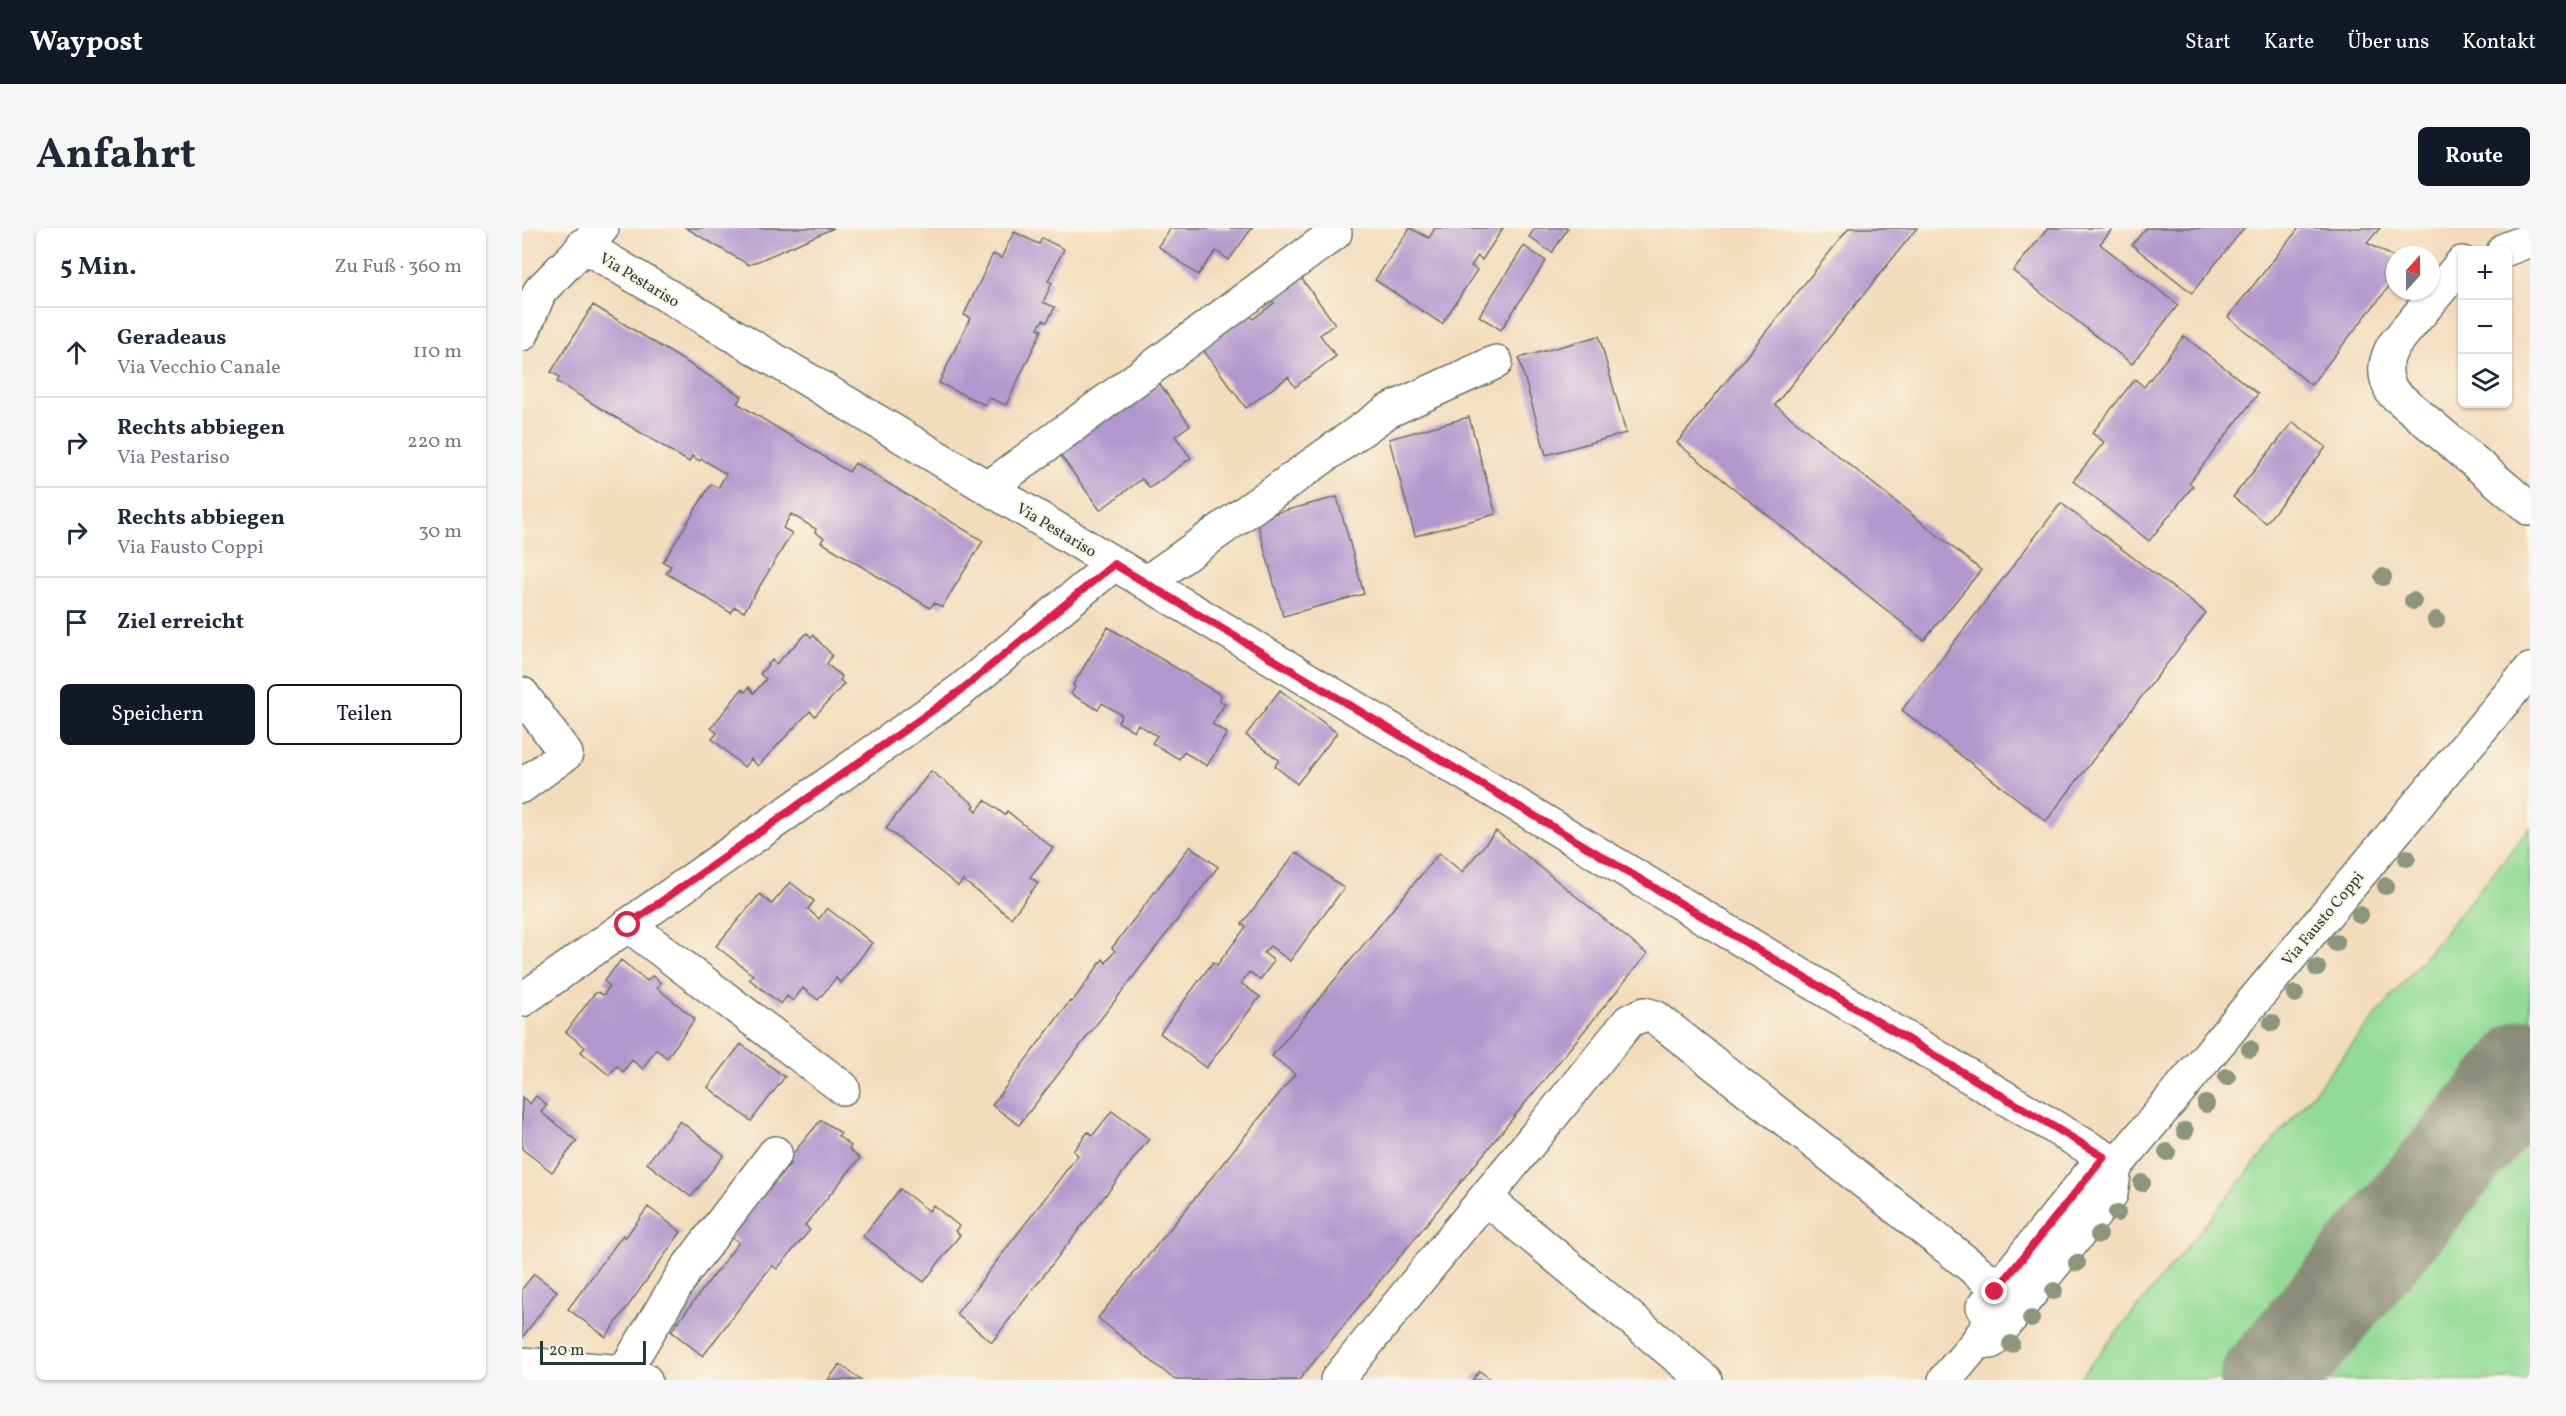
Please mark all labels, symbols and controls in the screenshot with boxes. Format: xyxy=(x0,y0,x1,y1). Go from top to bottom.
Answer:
text: Waypost xyxy=(30,23,143,62)
text: Start xyxy=(2185,28,2231,57)
text: Karte xyxy=(2264,28,2314,57)
text: Über uns xyxy=(2347,28,2429,57)
text: Kontakt xyxy=(2462,28,2536,57)
text: Anfahrt xyxy=(36,127,196,186)
button: Route xyxy=(2418,127,2530,186)
north arrow xyxy=(2386,246,2440,300)
map controls xyxy=(2458,246,2512,408)
button: + xyxy=(2458,246,2512,300)
street label: Via Pestariso xyxy=(595,248,683,313)
text: 5 Min. xyxy=(60,249,137,285)
text: Zu Fuß · 360 m xyxy=(334,253,462,281)
button: − xyxy=(2458,300,2512,354)
text: Geradeaus xyxy=(117,323,227,354)
icon: ahead xyxy=(60,336,93,369)
text: 110 m xyxy=(413,338,462,366)
text: Via Vecchio Canale xyxy=(117,354,281,382)
button: layers xyxy=(2458,354,2512,408)
text: Rechts abbiegen xyxy=(117,413,285,444)
icon: right xyxy=(60,426,93,459)
text: 220 m xyxy=(407,428,462,456)
text: Via Pestariso xyxy=(117,444,230,472)
street label: Via Pestariso xyxy=(1012,498,1100,563)
text: Rechts abbiegen xyxy=(117,503,285,534)
icon: right xyxy=(60,516,93,549)
text: 30 m xyxy=(418,518,462,546)
text: Via Fausto Coppi xyxy=(117,534,264,562)
icon: arrive xyxy=(60,606,93,639)
text: Ziel erreicht xyxy=(117,607,244,638)
button: Speichern xyxy=(60,684,255,745)
button: Teilen xyxy=(267,684,462,745)
street label: Via Fausto Coppi xyxy=(2277,867,2370,971)
route start xyxy=(614,911,640,937)
route end xyxy=(1981,1278,2007,1304)
scale bar xyxy=(540,1338,646,1366)
text: 20 m xyxy=(549,1340,584,1362)

